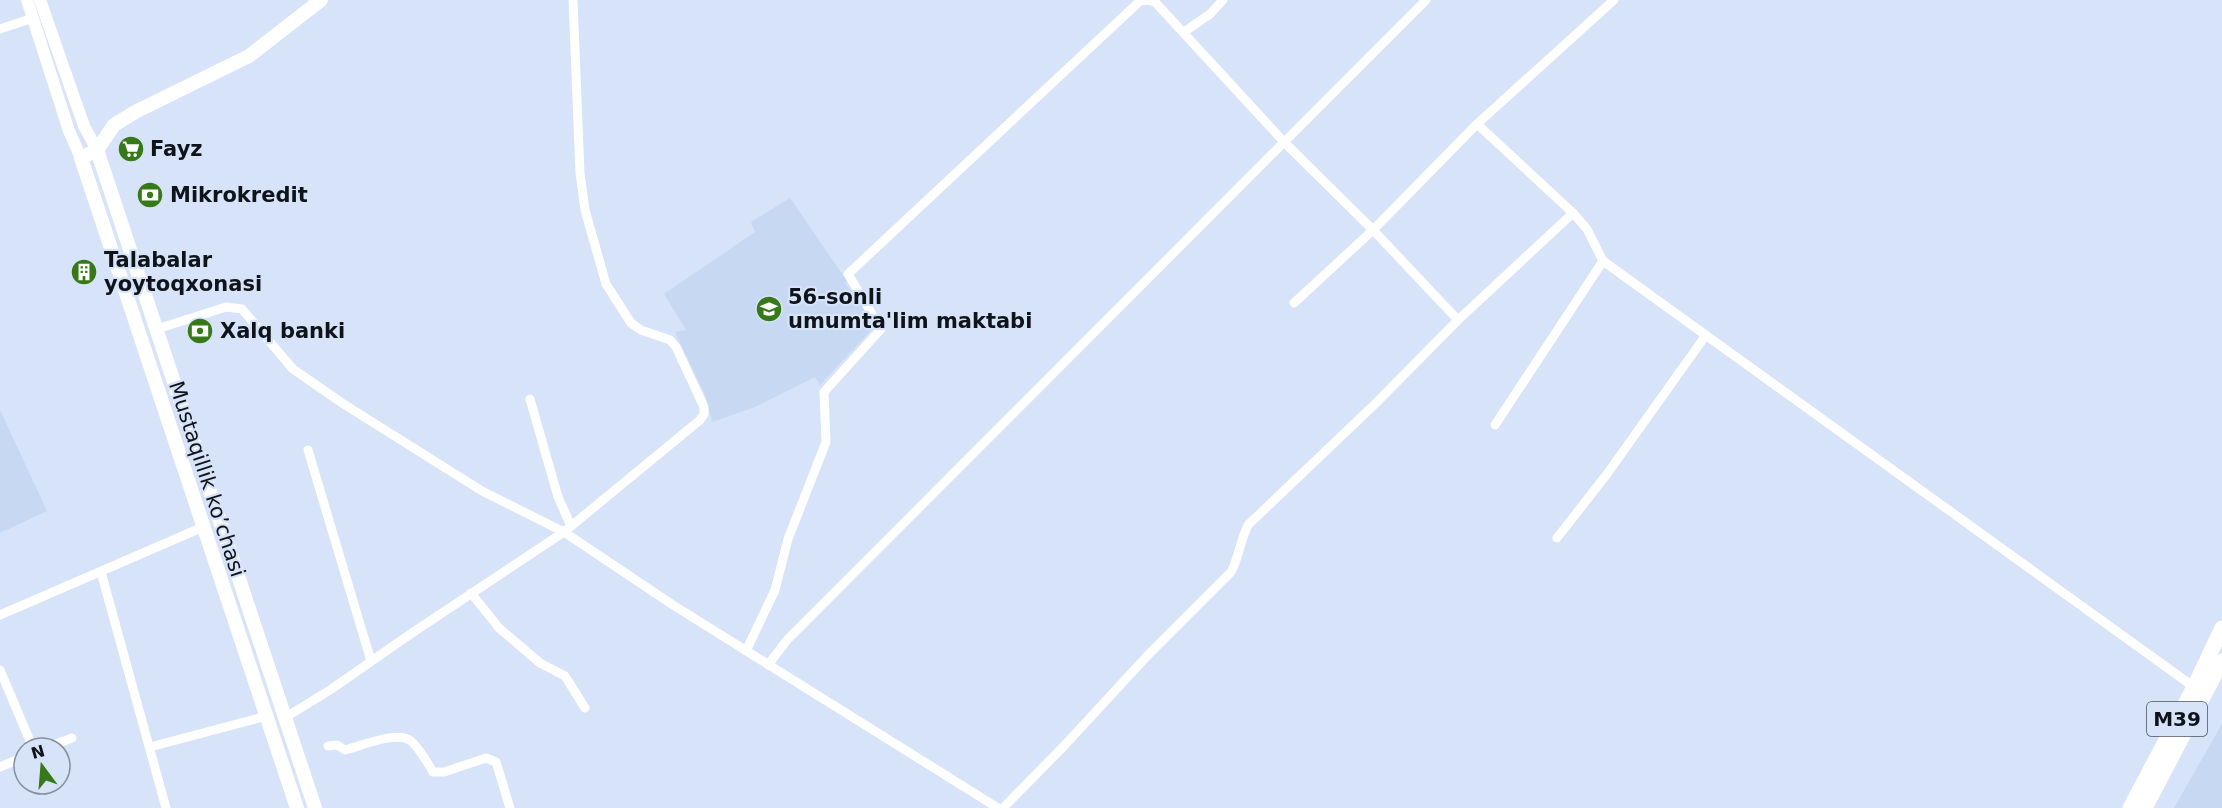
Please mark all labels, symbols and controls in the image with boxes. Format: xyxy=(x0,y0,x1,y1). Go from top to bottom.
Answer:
supermarket icon: Fayz xyxy=(116,134,146,164)
place label: Fayz xyxy=(150,137,203,161)
bank icon: Mikrokredit xyxy=(135,180,165,210)
place label: Mikrokredit xyxy=(170,183,308,207)
place label: Talabalar yoytoqxonasi xyxy=(104,248,262,296)
building icon: Talabalar yoytoqxonasi xyxy=(69,257,99,287)
place label: 56-sonli umumta'lim maktabi xyxy=(788,285,1032,333)
school or university icon: 56-sonli umumta'lim maktabi xyxy=(754,294,784,324)
bank icon: Xalq banki xyxy=(185,316,215,346)
place label: Xalq banki xyxy=(220,319,345,343)
street label: Mustaqillik ko’chasi xyxy=(164,378,250,580)
road number: M39 xyxy=(2147,702,2207,736)
north arrow xyxy=(12,736,72,796)
text: N xyxy=(29,741,47,763)

